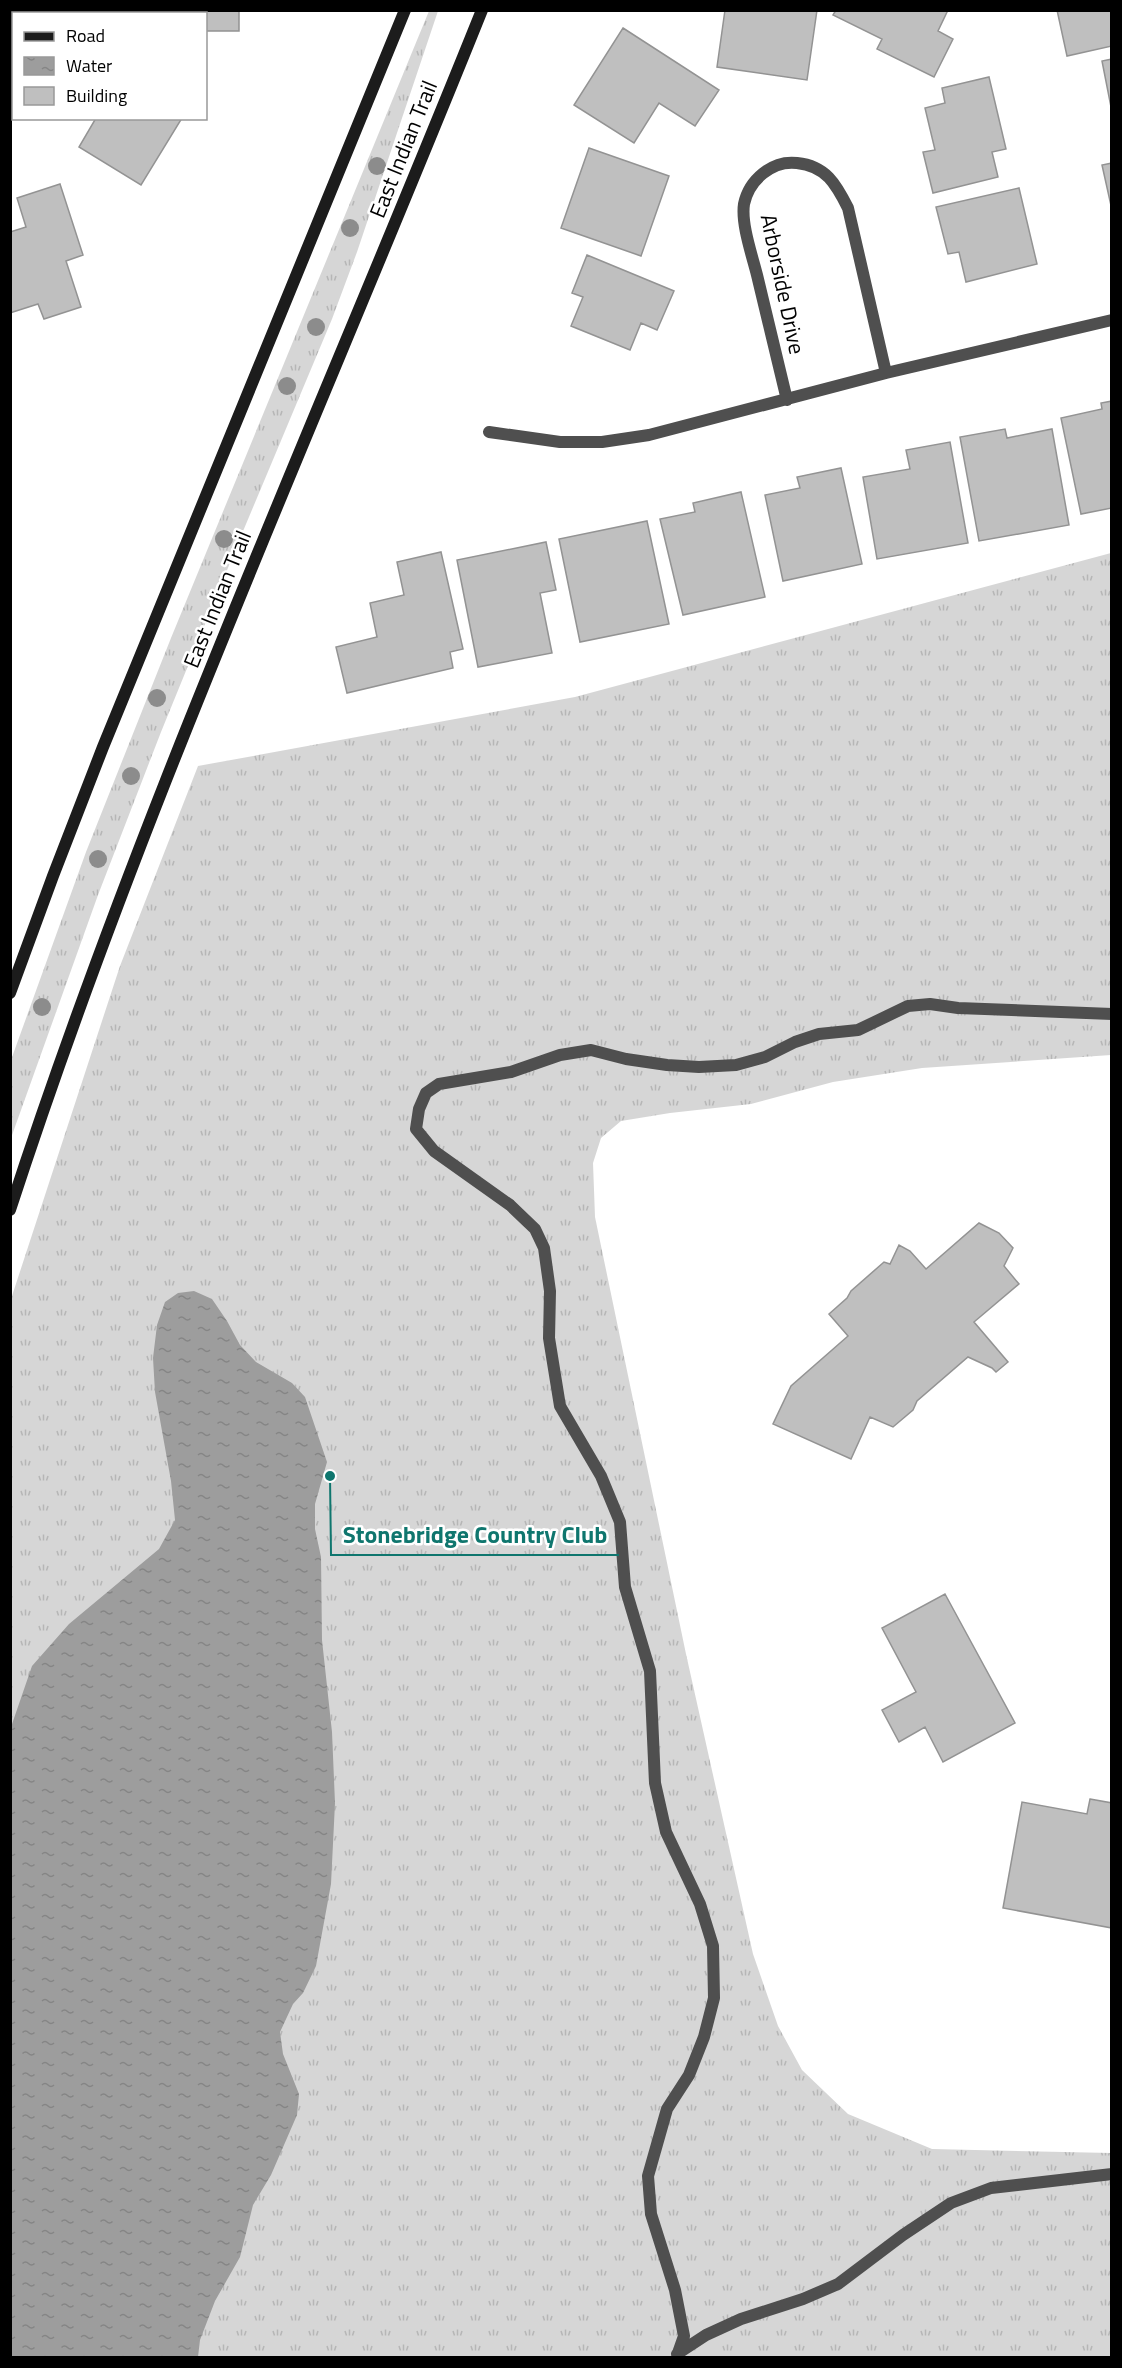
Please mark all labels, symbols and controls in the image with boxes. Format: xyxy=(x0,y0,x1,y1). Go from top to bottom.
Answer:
legend xyxy=(12,12,207,120)
text: Road xyxy=(66,22,105,49)
text: Water xyxy=(66,52,112,79)
street label: East Indian Trail xyxy=(360,75,446,223)
text: Building xyxy=(66,82,127,109)
street label: Arborside Drive xyxy=(752,211,814,357)
street label: East Indian Trail xyxy=(174,525,260,673)
callout: Stonebridge Country Club xyxy=(331,1513,619,1555)
text: Stonebridge Country Club xyxy=(343,1516,607,1552)

